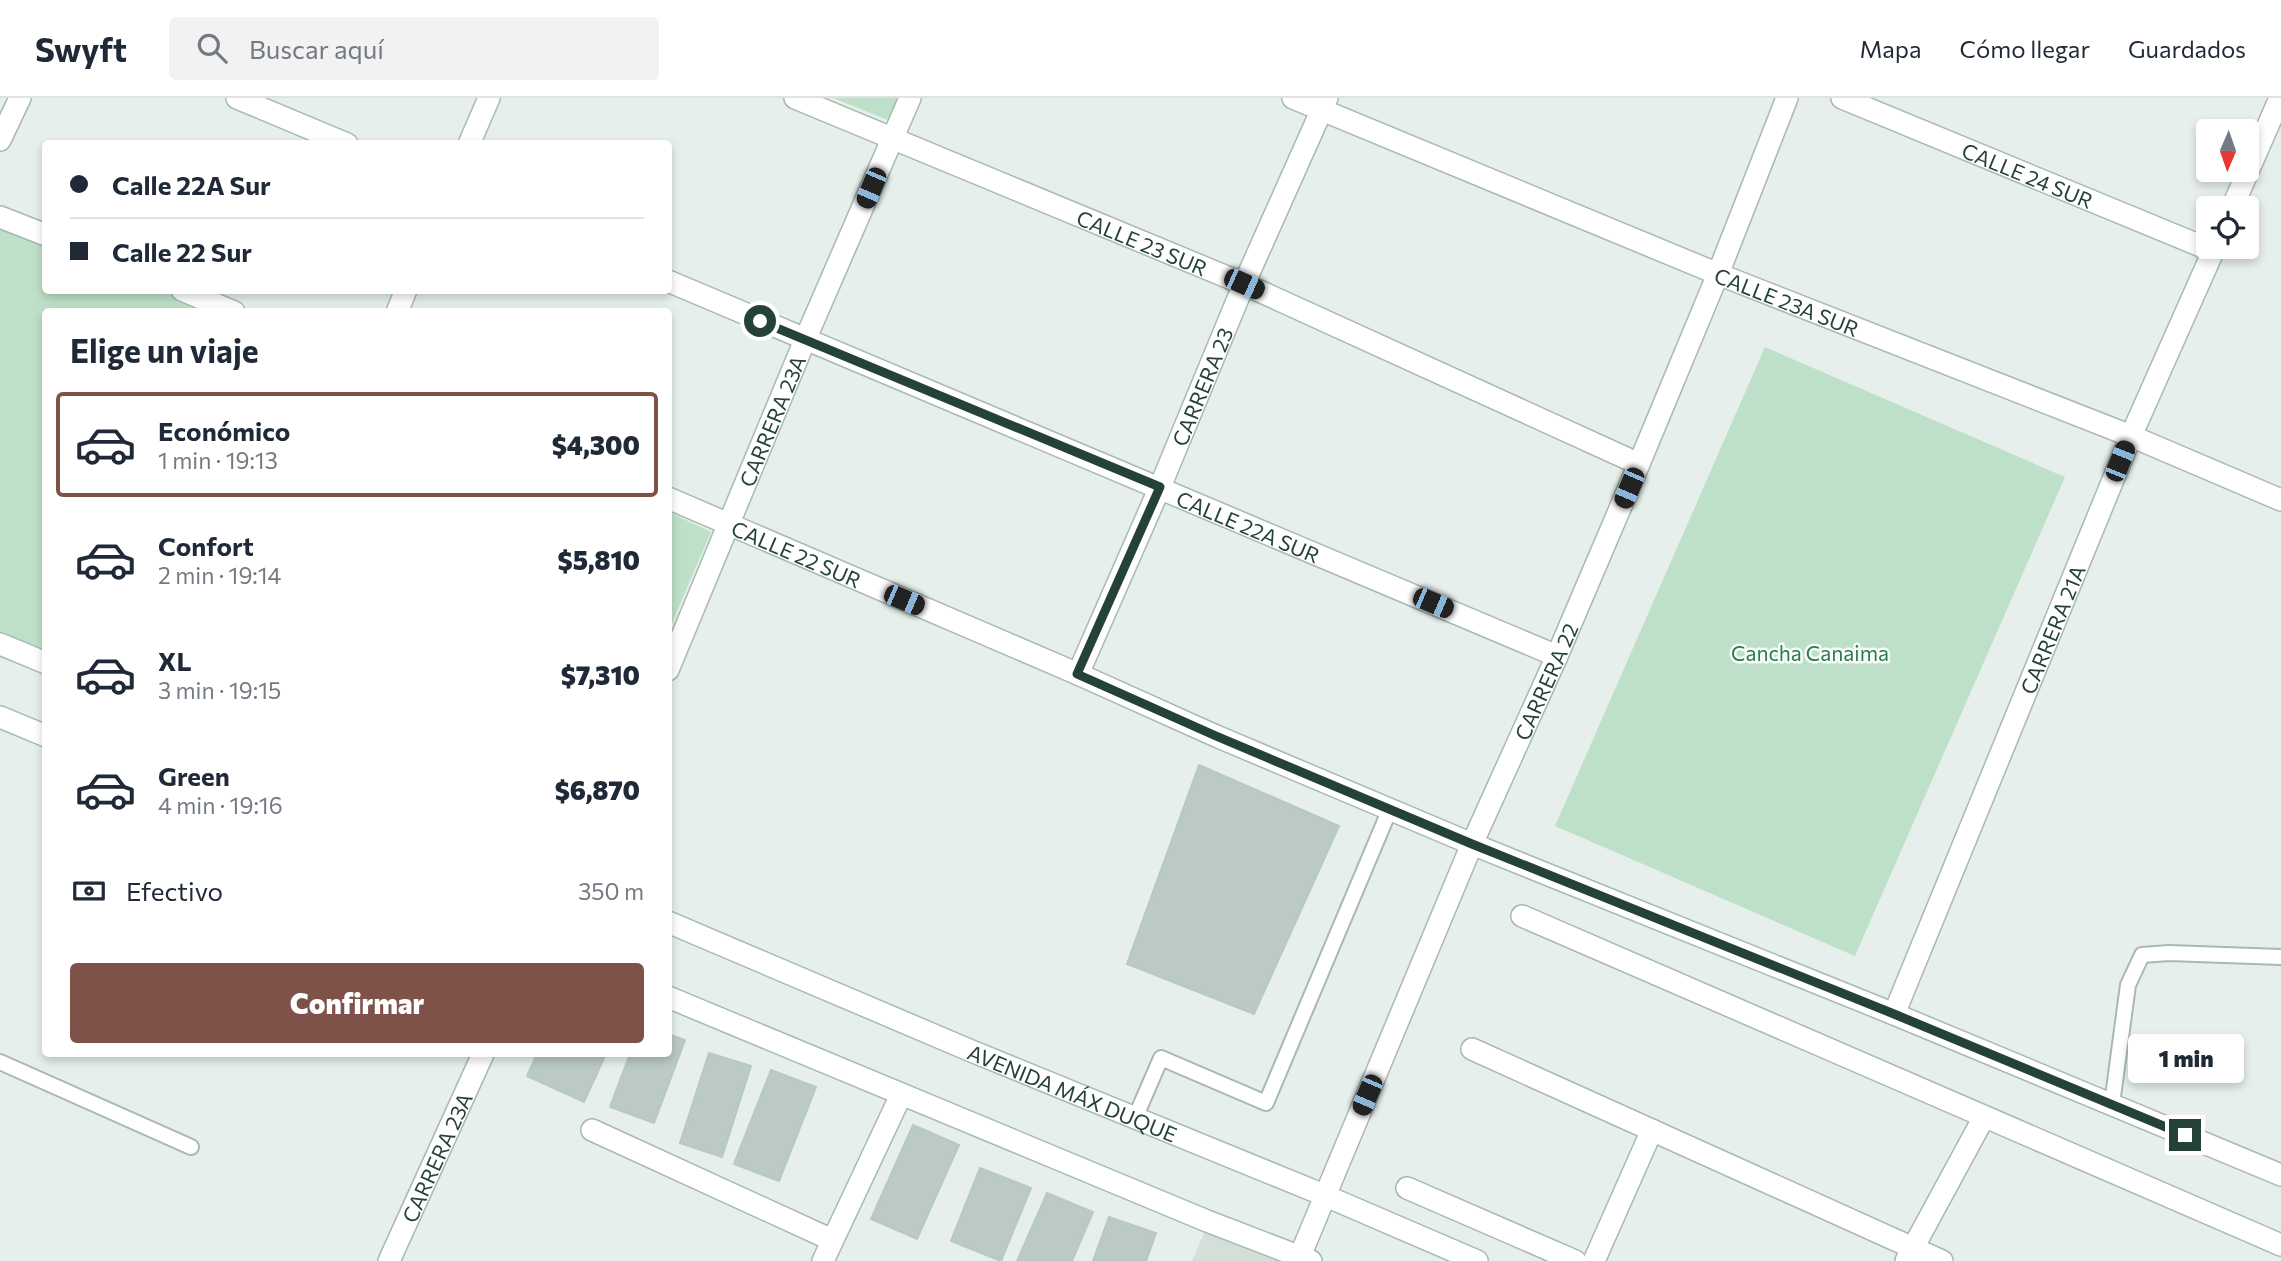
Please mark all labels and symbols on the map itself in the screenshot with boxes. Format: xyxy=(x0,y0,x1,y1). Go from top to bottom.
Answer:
north arrow xyxy=(2196,119,2259,182)
street label: CALLE 24 SUR xyxy=(1959,137,2097,213)
car xyxy=(854,165,889,211)
street label: CALLE 23 SUR xyxy=(1073,204,1211,280)
street label: CALLE 23A SUR xyxy=(1711,261,1863,341)
car xyxy=(1221,266,1268,302)
route start xyxy=(744,305,776,337)
street label: CARRERA 23 xyxy=(1166,324,1237,449)
street label: CARRERA 23A xyxy=(733,351,810,490)
car xyxy=(2103,438,2138,484)
car xyxy=(1612,465,1647,511)
street label: CALLE 22A SUR xyxy=(1173,485,1324,567)
street label: CALLE 22 SUR xyxy=(728,514,865,592)
street label: CARRERA 21A xyxy=(2014,561,2089,697)
car xyxy=(881,582,928,618)
car xyxy=(1410,585,1457,621)
street label: CARRERA 22 xyxy=(1508,619,1582,744)
park label: Cancha Canaima xyxy=(1731,640,1889,665)
callout: 1 min xyxy=(2127,1034,2243,1082)
street label: AVENIDA MÁX DUQUE xyxy=(964,1038,1181,1146)
car xyxy=(1350,1072,1385,1118)
street label: CARRERA 23A xyxy=(396,1088,476,1226)
route end xyxy=(2169,1119,2201,1151)

